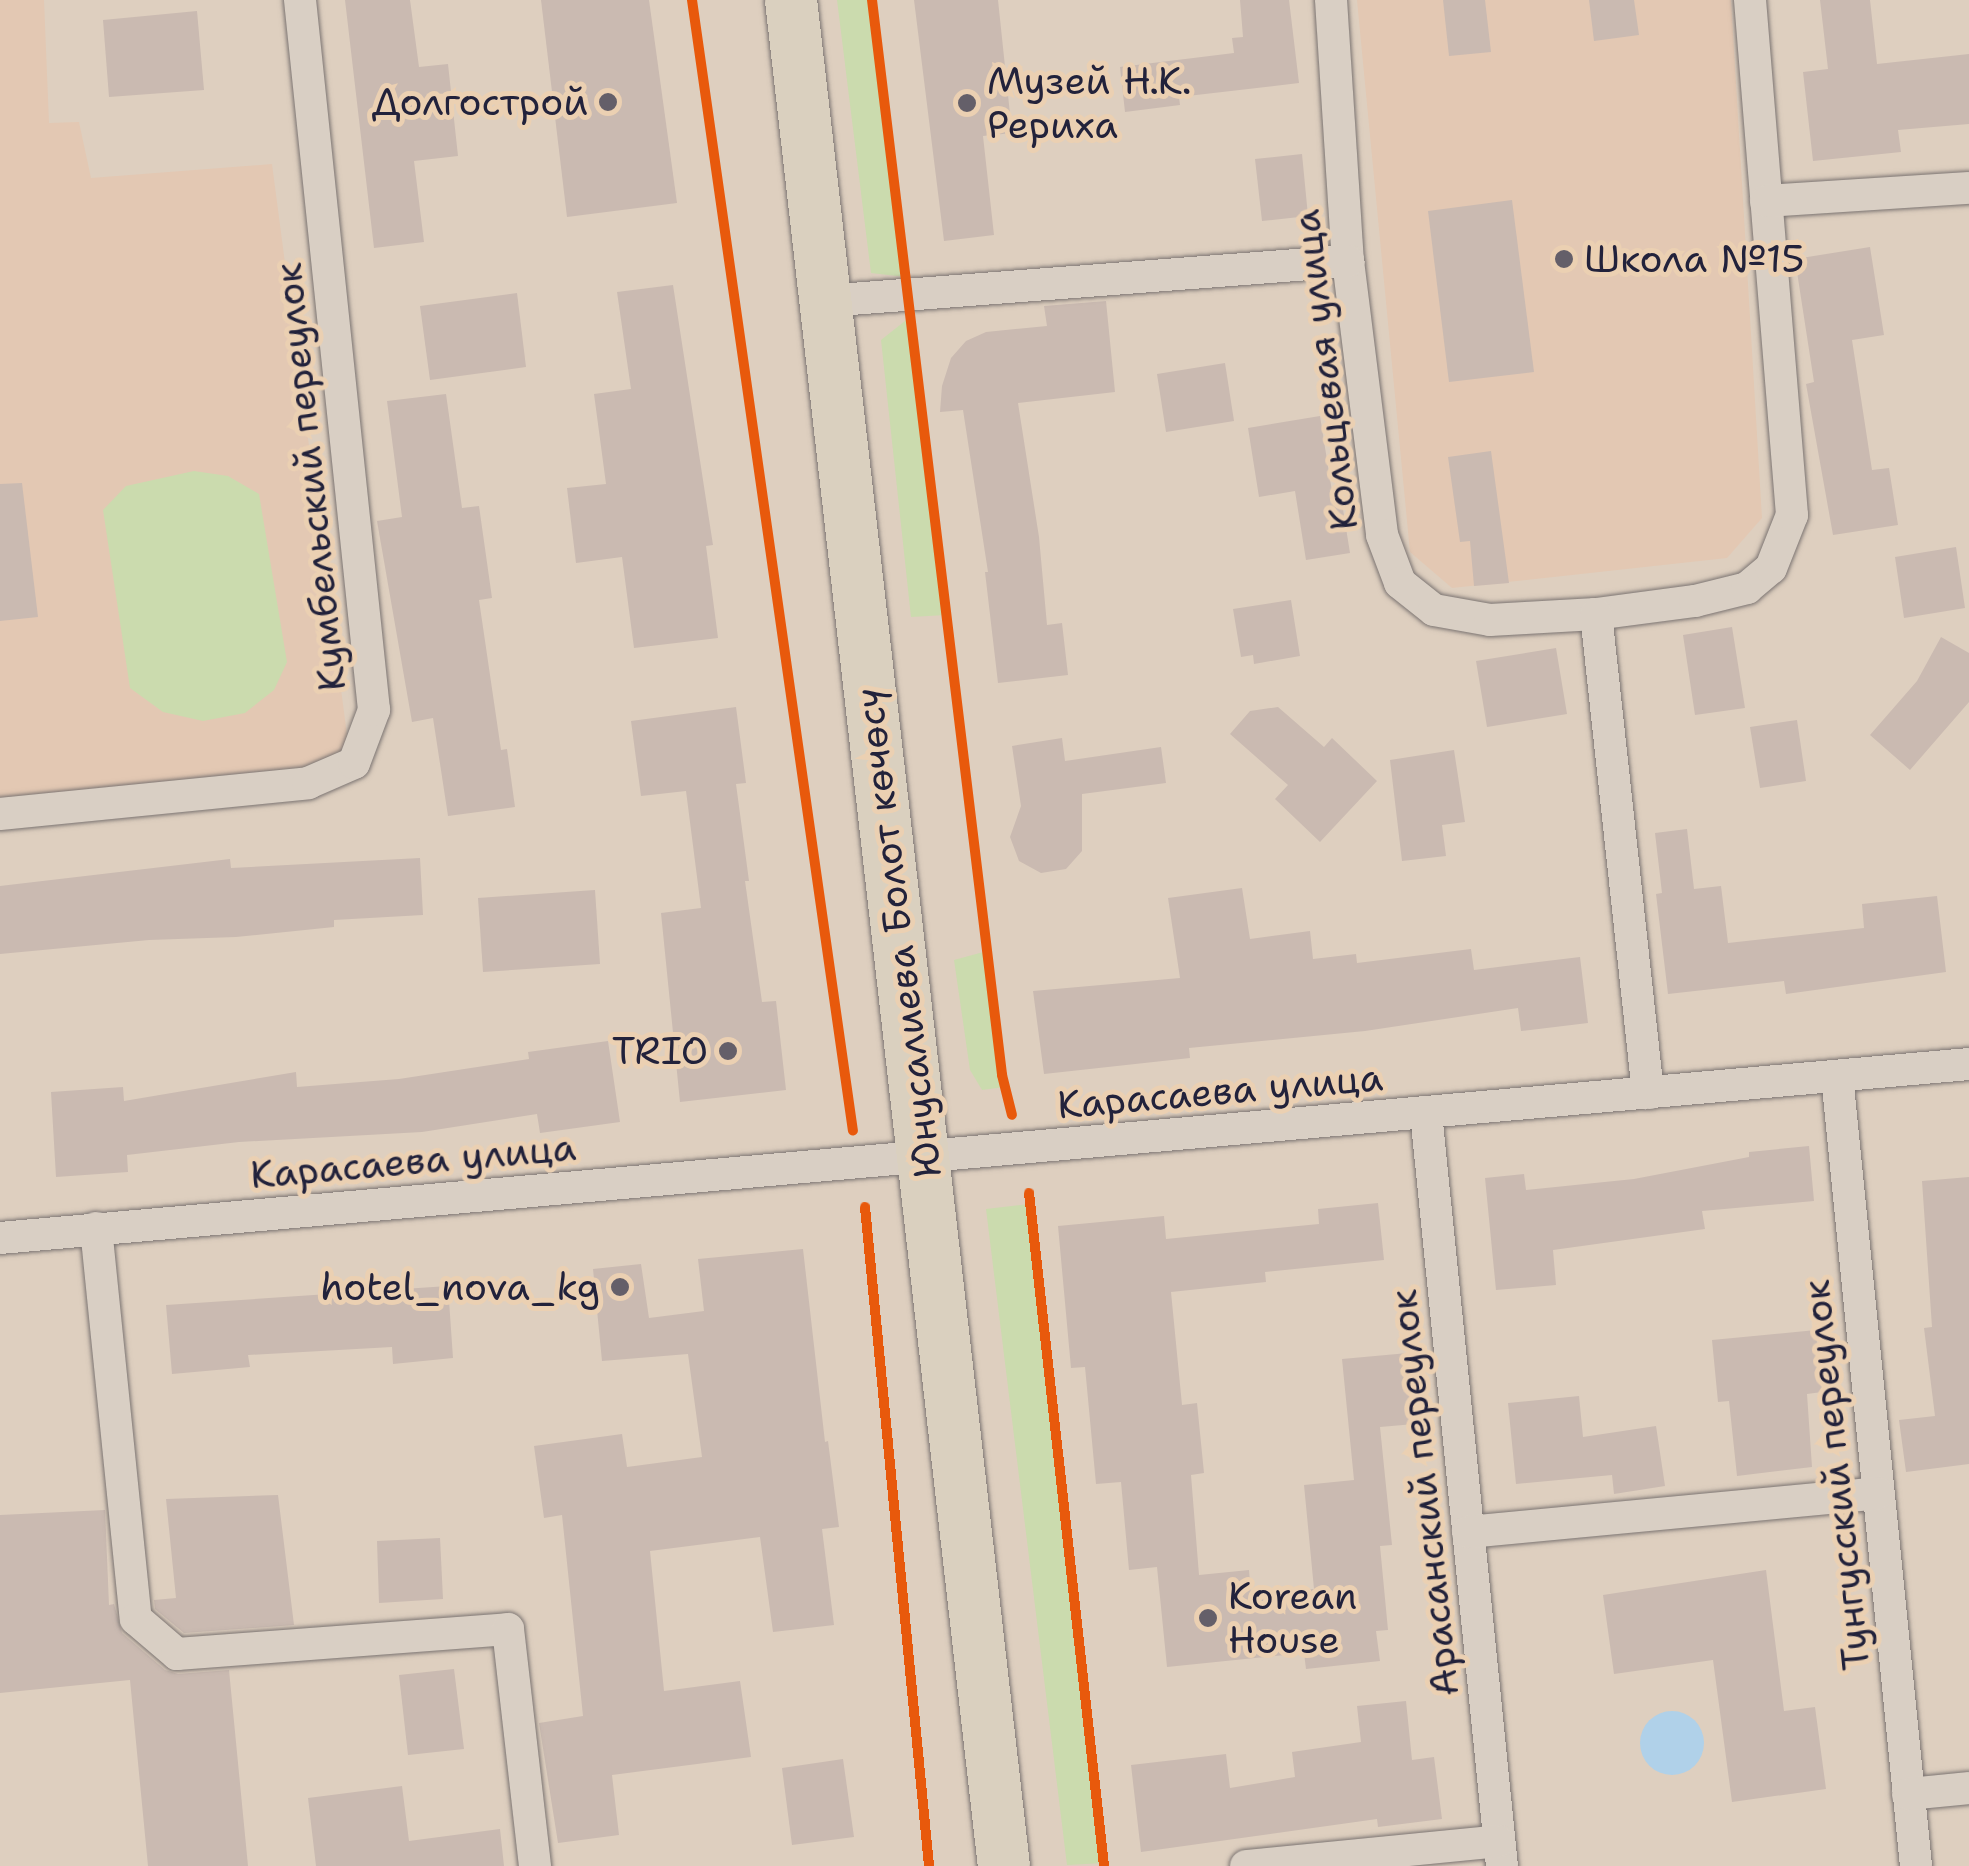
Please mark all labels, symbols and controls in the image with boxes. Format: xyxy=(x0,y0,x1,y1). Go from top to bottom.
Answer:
place label: Музей Н.К. Рериха xyxy=(987,58,1192,147)
place label: Долгострой xyxy=(372,79,588,125)
marker: Долгострой xyxy=(597,91,619,113)
marker: Музей Н.К. Рериха xyxy=(956,92,978,114)
street label: Кольцевая улица xyxy=(1283,207,1367,533)
place label: Школа №15 xyxy=(1584,236,1805,282)
marker: Школа №15 xyxy=(1553,248,1575,270)
street label: Кумбельский переулок xyxy=(265,261,355,693)
street label: Юнусалиева Болот көчөсү xyxy=(845,686,951,1180)
place label: TRIO xyxy=(612,1028,708,1074)
marker: TRIO xyxy=(717,1040,739,1062)
street label: Карасаева улица xyxy=(1055,1054,1385,1128)
street label: Карасаева улица xyxy=(248,1124,578,1198)
place label: hotel_nova_kg xyxy=(320,1264,600,1310)
marker: hotel_nova_kg xyxy=(609,1276,631,1298)
street label: Тунгусский переулок xyxy=(1793,1278,1879,1672)
street label: Арасанский переулок xyxy=(1380,1287,1468,1699)
place label: Korean House xyxy=(1228,1573,1357,1662)
marker: Korean House xyxy=(1197,1607,1219,1629)

